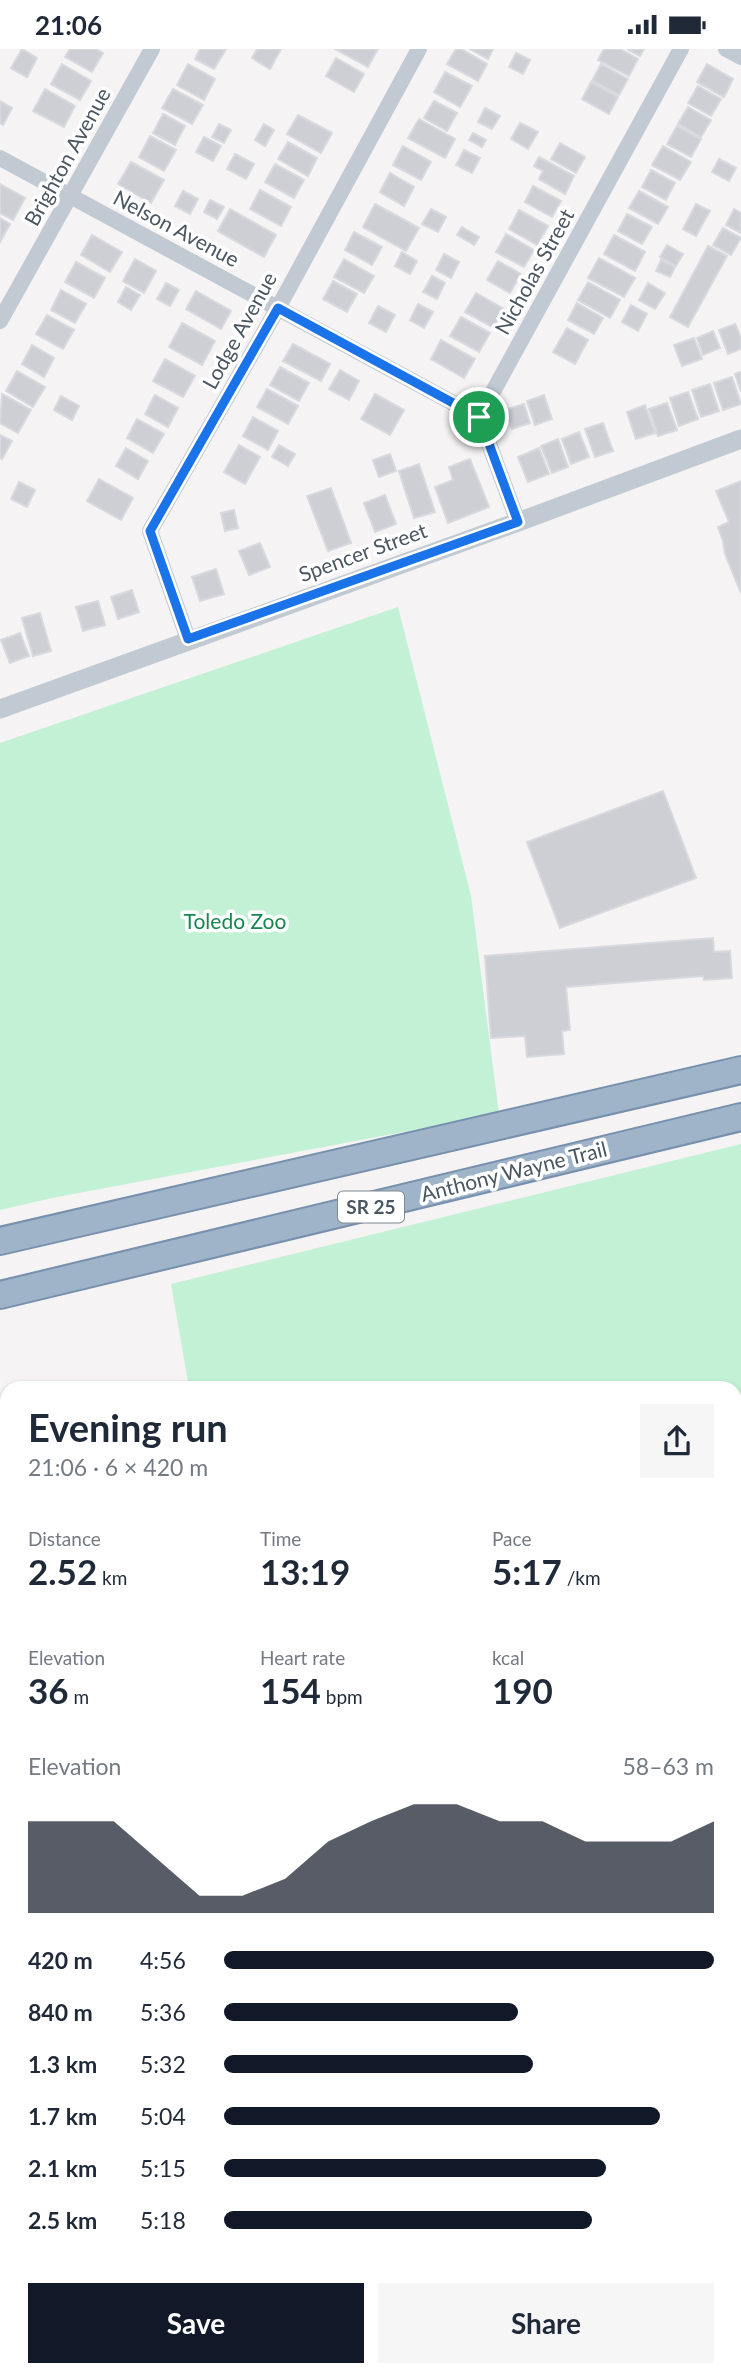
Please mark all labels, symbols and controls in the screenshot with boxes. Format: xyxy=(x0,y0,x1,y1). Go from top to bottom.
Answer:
text: 21:06 xyxy=(35,9,102,41)
street label: Brighton Avenue xyxy=(18,83,115,230)
street label: Nelson Avenue xyxy=(110,184,244,271)
street label: Nicholas Street xyxy=(489,204,579,338)
street label: Lodge Avenue xyxy=(196,267,281,393)
pin xyxy=(449,387,509,447)
icon: arrive xyxy=(460,398,498,436)
street label: Spencer Street xyxy=(295,517,430,586)
park label: Toledo Zoo xyxy=(184,908,286,933)
street label: Anthony Wayne Trail xyxy=(418,1135,609,1206)
road number: SR 25 xyxy=(338,1191,404,1223)
text: Evening run xyxy=(28,1404,228,1450)
button: share xyxy=(640,1404,714,1478)
text: 21:06 · 6 × 420 m xyxy=(28,1453,208,1481)
text: Distance xyxy=(28,1527,101,1550)
text: Time xyxy=(260,1527,301,1550)
text: Pace xyxy=(492,1527,531,1550)
text: 2.52 xyxy=(28,1550,97,1592)
text: 13:19 xyxy=(260,1550,350,1592)
text: 5:17 xyxy=(492,1550,562,1592)
text: km xyxy=(97,1566,127,1589)
text: /km xyxy=(562,1566,601,1589)
text: Elevation xyxy=(28,1646,105,1669)
text: Heart rate xyxy=(260,1646,345,1669)
text: kcal xyxy=(492,1646,524,1669)
text: 36 xyxy=(28,1669,69,1711)
text: 154 xyxy=(260,1669,321,1711)
text: 190 xyxy=(492,1669,553,1711)
text: m xyxy=(69,1685,89,1708)
text: bpm xyxy=(321,1685,363,1708)
text: Elevation xyxy=(28,1752,121,1780)
text: 58–63 m xyxy=(622,1752,714,1780)
text: 420 m xyxy=(28,1946,93,1974)
text: 4:56 xyxy=(140,1946,186,1974)
text: 840 m xyxy=(28,1998,93,2026)
text: 5:36 xyxy=(140,1998,186,2026)
text: 1.3 km xyxy=(28,2050,97,2078)
text: 5:32 xyxy=(140,2050,186,2078)
text: 1.7 km xyxy=(28,2102,97,2130)
text: 5:04 xyxy=(140,2102,186,2130)
text: 2.1 km xyxy=(28,2154,97,2182)
text: 5:15 xyxy=(140,2154,186,2182)
text: 2.5 km xyxy=(28,2206,97,2234)
text: 5:18 xyxy=(140,2206,186,2234)
button: Save xyxy=(28,2283,364,2363)
button: Share xyxy=(378,2283,714,2363)

